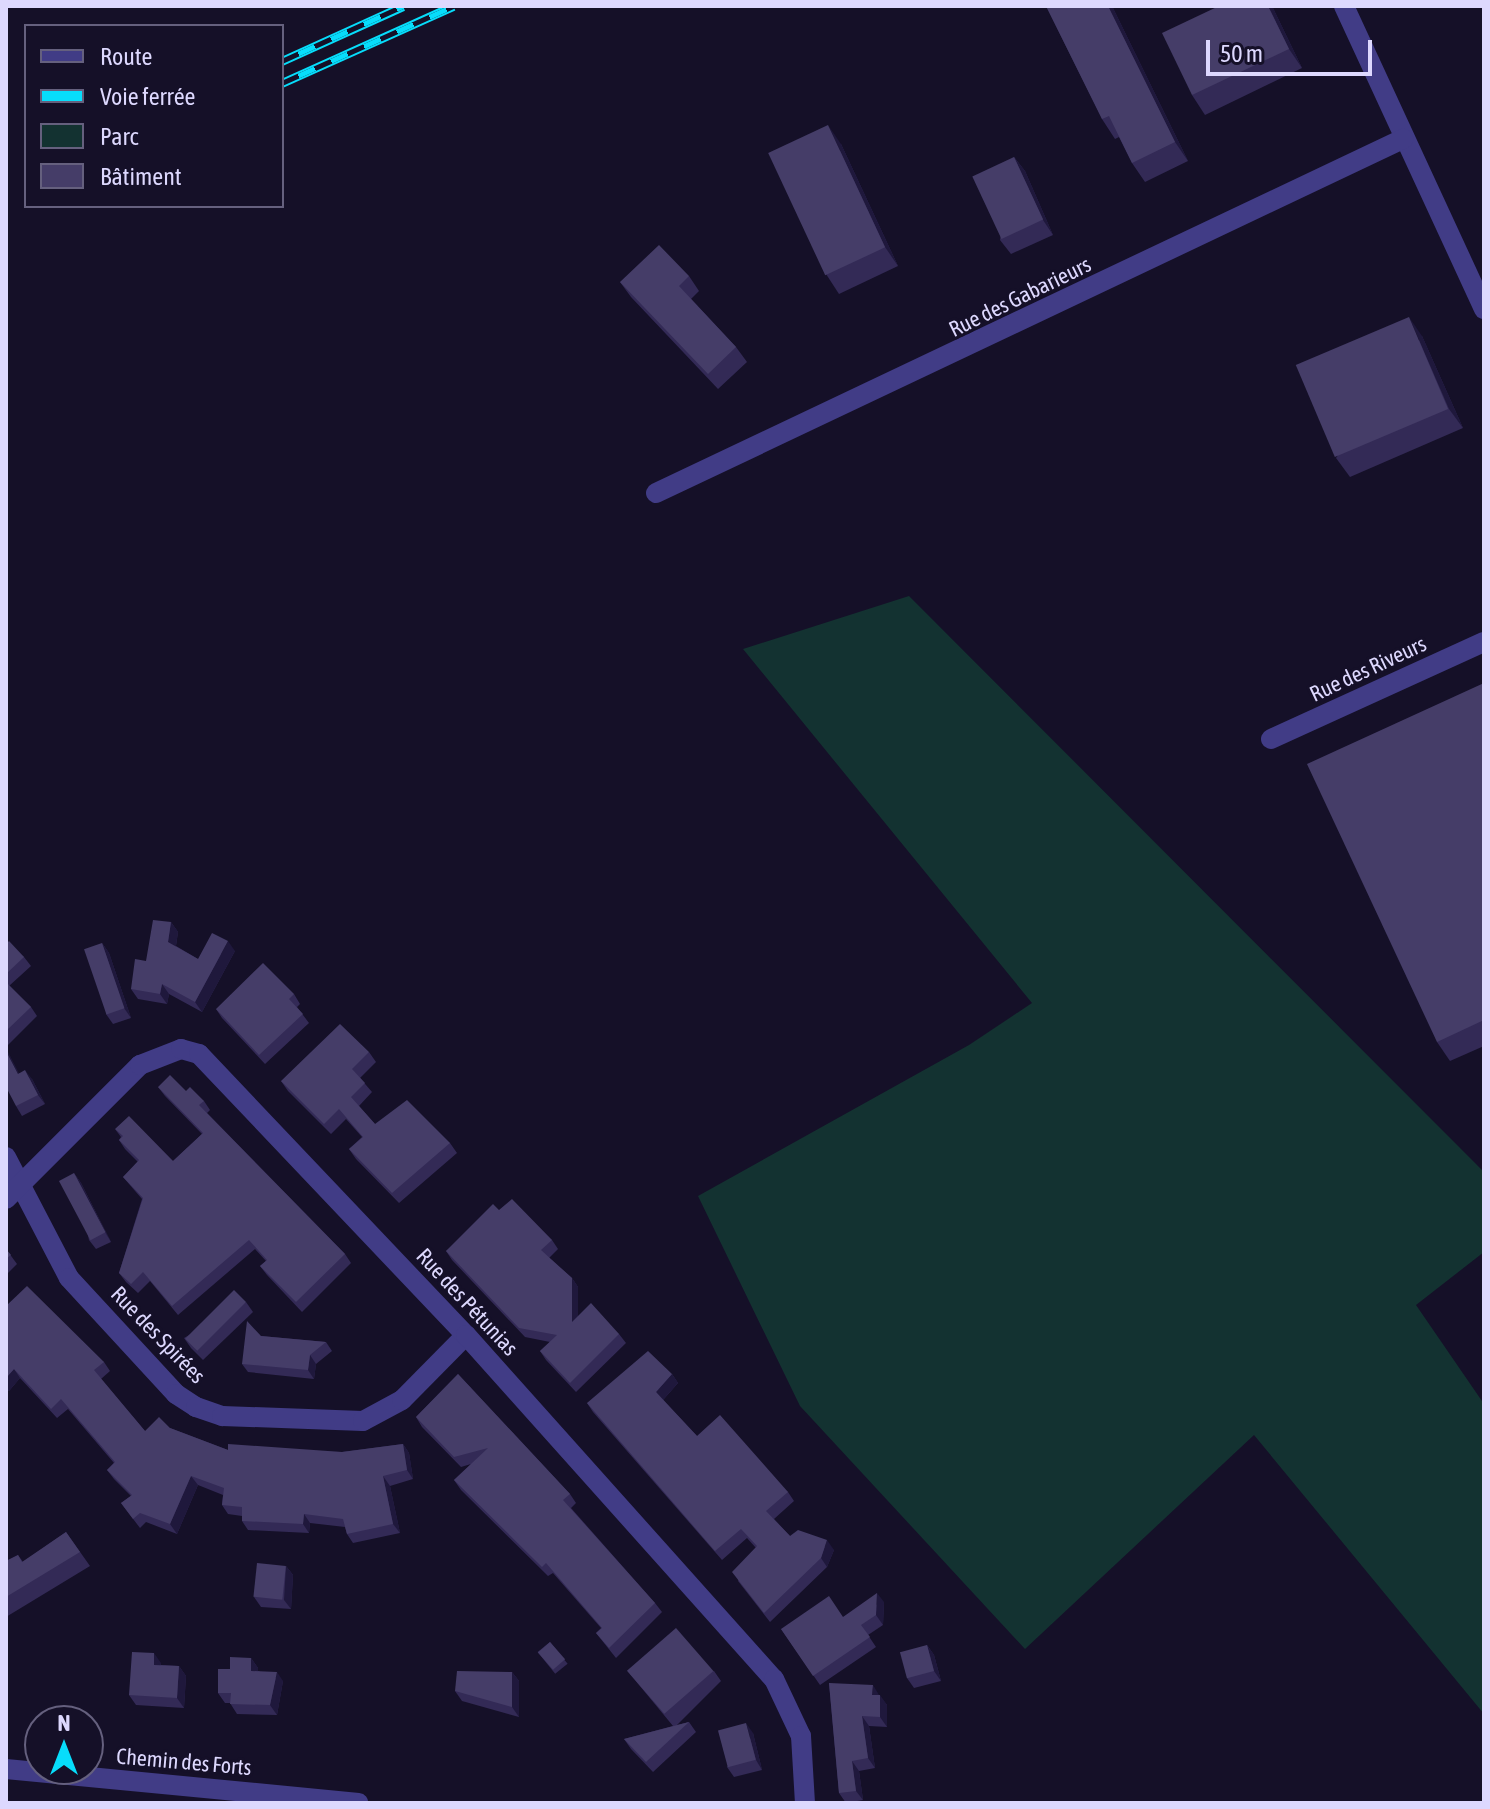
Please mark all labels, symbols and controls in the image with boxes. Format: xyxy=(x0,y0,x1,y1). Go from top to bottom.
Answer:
legend xyxy=(24,24,284,208)
scale bar xyxy=(1210,24,1376,74)
text: 50 m xyxy=(1220,40,1263,67)
text: Route xyxy=(100,43,152,70)
text: Voie ferrée xyxy=(100,83,195,110)
text: Parc xyxy=(100,123,138,150)
text: Bâtiment xyxy=(100,163,182,190)
street label: Rue des Gabarieurs xyxy=(945,251,1095,343)
street label: Rue des Riveurs xyxy=(1306,630,1430,708)
street label: Rue des Pétunias xyxy=(411,1243,523,1361)
street label: Rue des Spirées xyxy=(105,1281,211,1389)
north arrow xyxy=(24,1705,104,1785)
text: N xyxy=(58,1710,70,1736)
street label: Chemin des Forts xyxy=(115,1743,253,1781)

